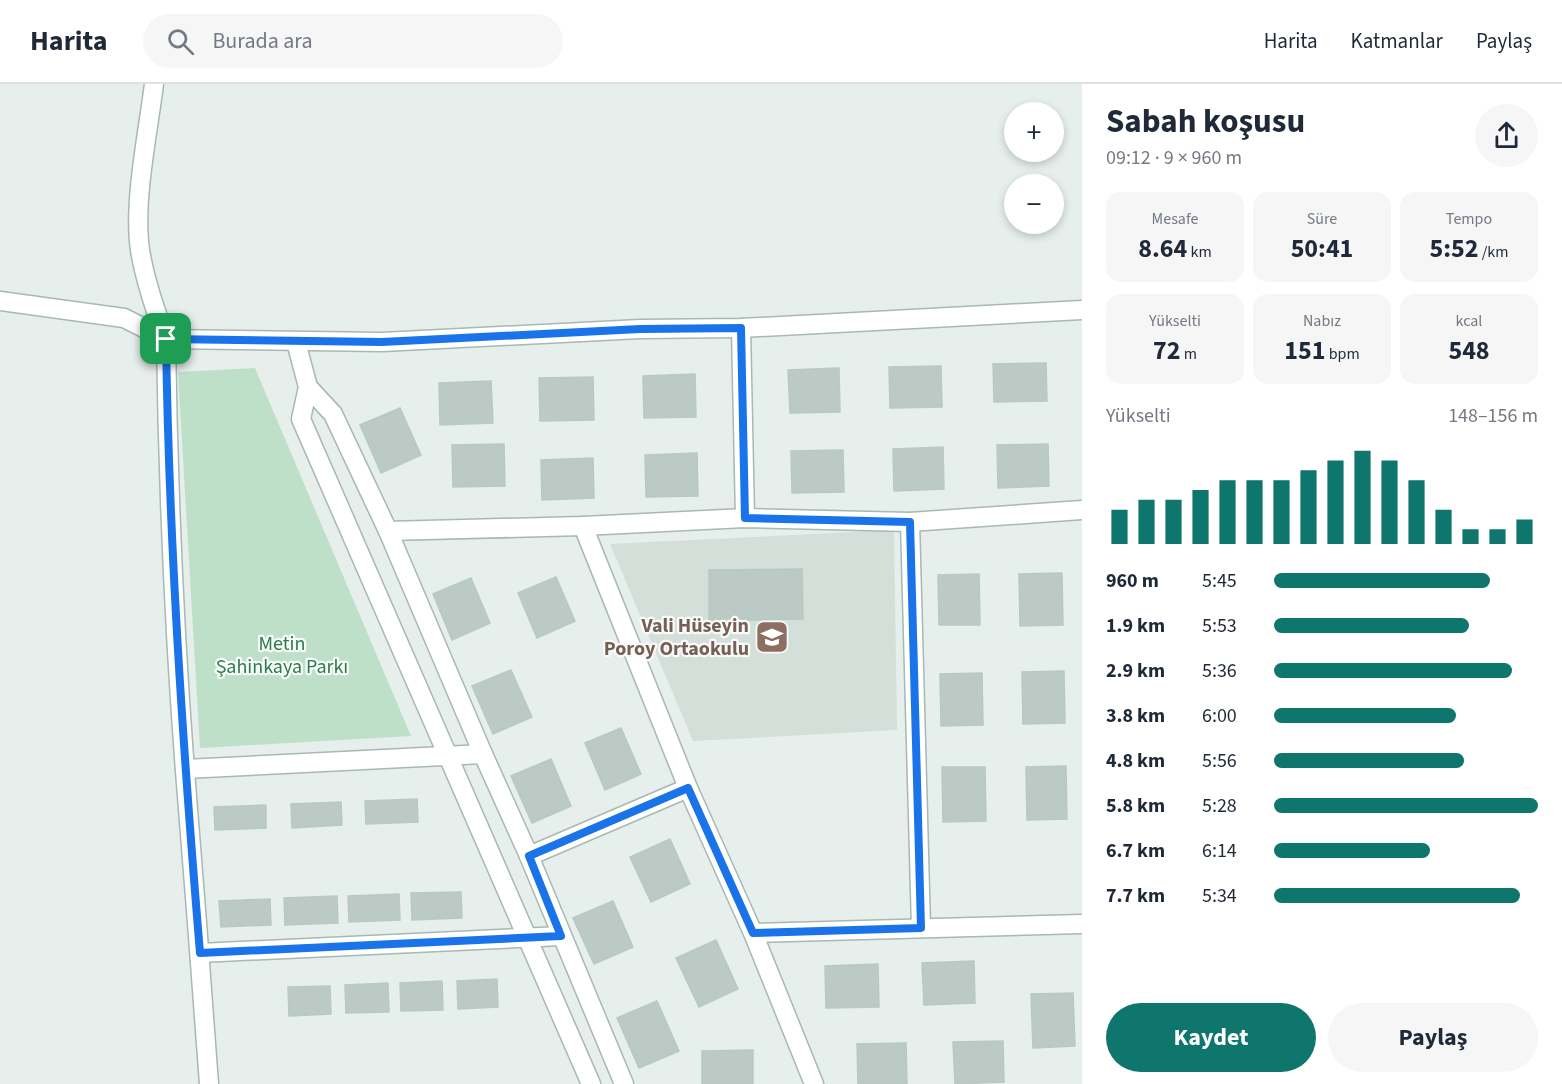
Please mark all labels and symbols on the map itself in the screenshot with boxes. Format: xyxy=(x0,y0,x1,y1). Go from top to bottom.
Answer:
pin xyxy=(140,313,191,364)
place label: Vali Hüseyin Poroy Ortaokulu xyxy=(604,612,749,663)
school or university icon: Vali Hüseyin Poroy Ortaokulu xyxy=(754,619,790,655)
park label: Metin Şahinkaya Parkı xyxy=(216,630,348,681)

